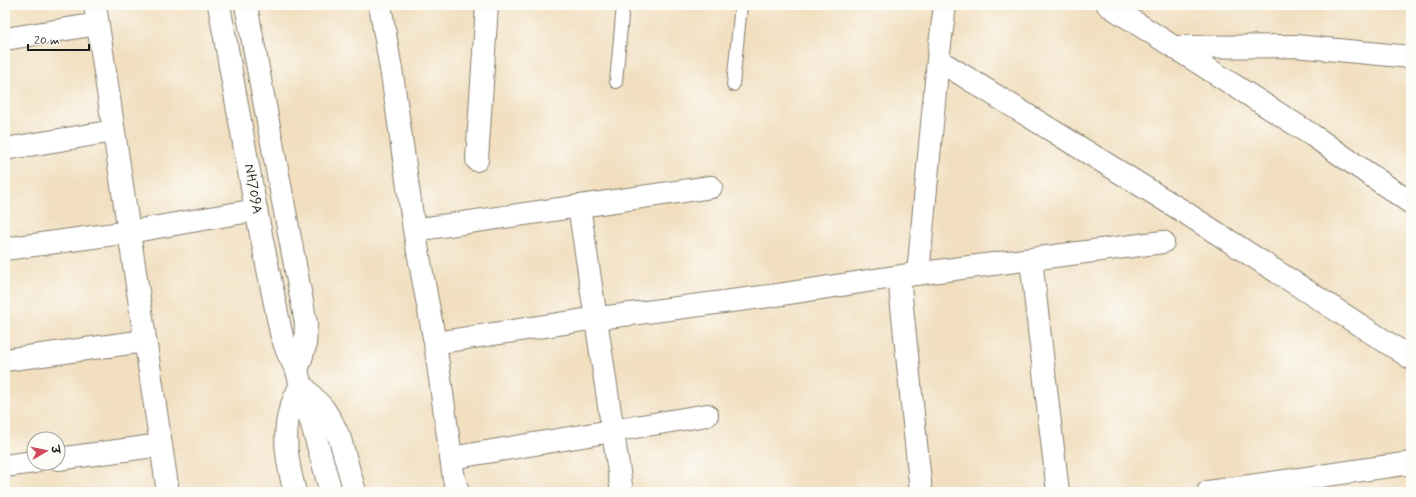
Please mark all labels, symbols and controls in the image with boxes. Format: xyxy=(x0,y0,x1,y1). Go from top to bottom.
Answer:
scale bar xyxy=(28,26,89,52)
text: 20 m xyxy=(34,33,60,49)
street label: NH709A xyxy=(240,163,266,215)
north arrow xyxy=(26,431,66,471)
text: उ xyxy=(47,444,63,456)

